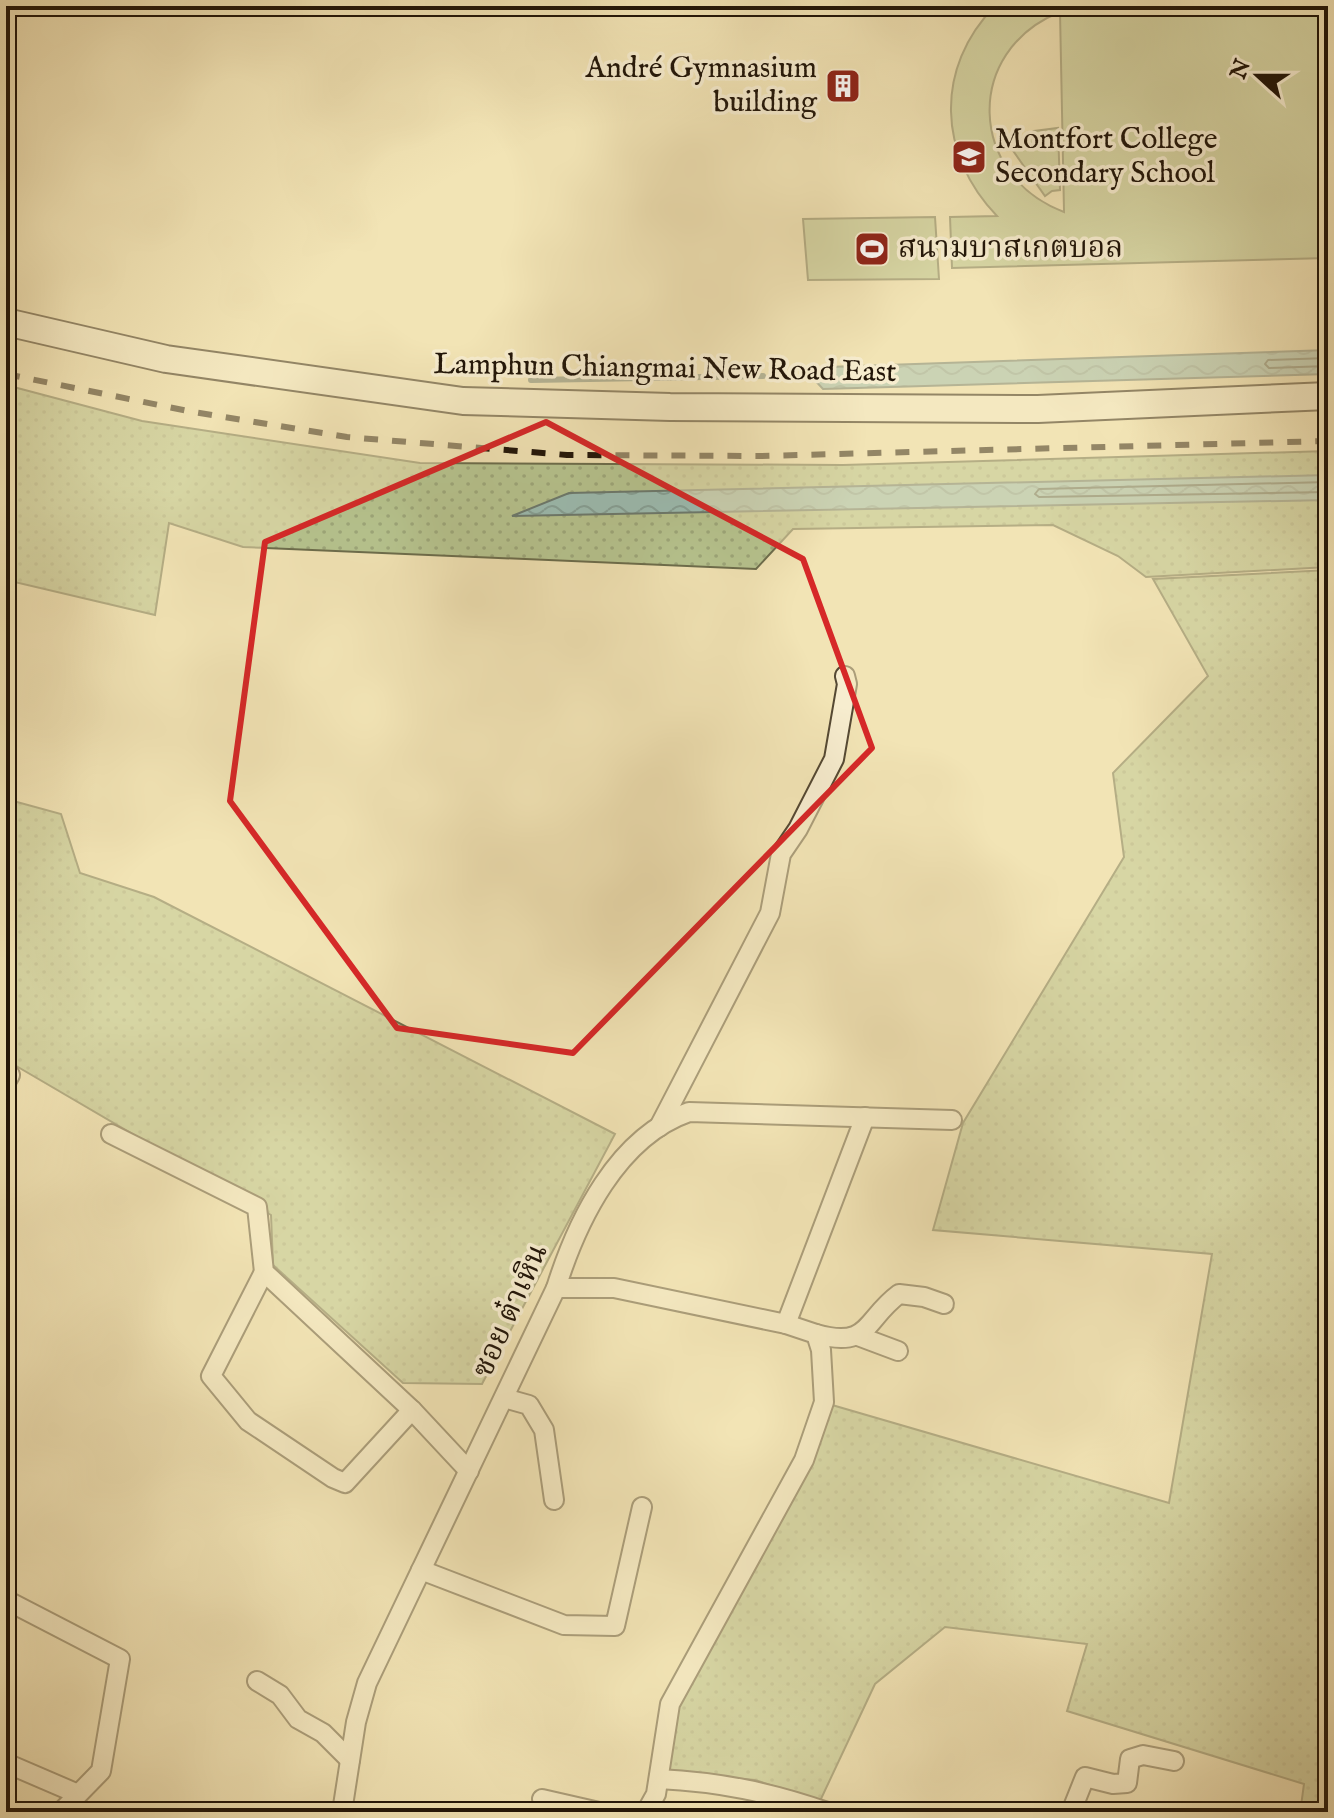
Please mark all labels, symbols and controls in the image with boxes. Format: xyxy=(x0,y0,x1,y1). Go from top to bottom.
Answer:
north arrow xyxy=(1218,36,1298,116)
place label: André Gymnasium building xyxy=(585,50,818,122)
text: N xyxy=(1224,56,1258,84)
building icon: André Gymnasium building xyxy=(824,67,862,105)
place label: Montfort College Secondary School xyxy=(995,121,1217,193)
school or university icon: Montfort College Secondary School xyxy=(950,138,988,176)
sports icon: สนามบาสเกตบอล xyxy=(853,230,891,268)
place label: สนามบาสเกตบอล xyxy=(898,230,1123,268)
street label: Lamphun Chiangmai New Road East xyxy=(433,346,897,392)
street label: ซอย ต๋าเหิน xyxy=(465,1238,557,1384)

